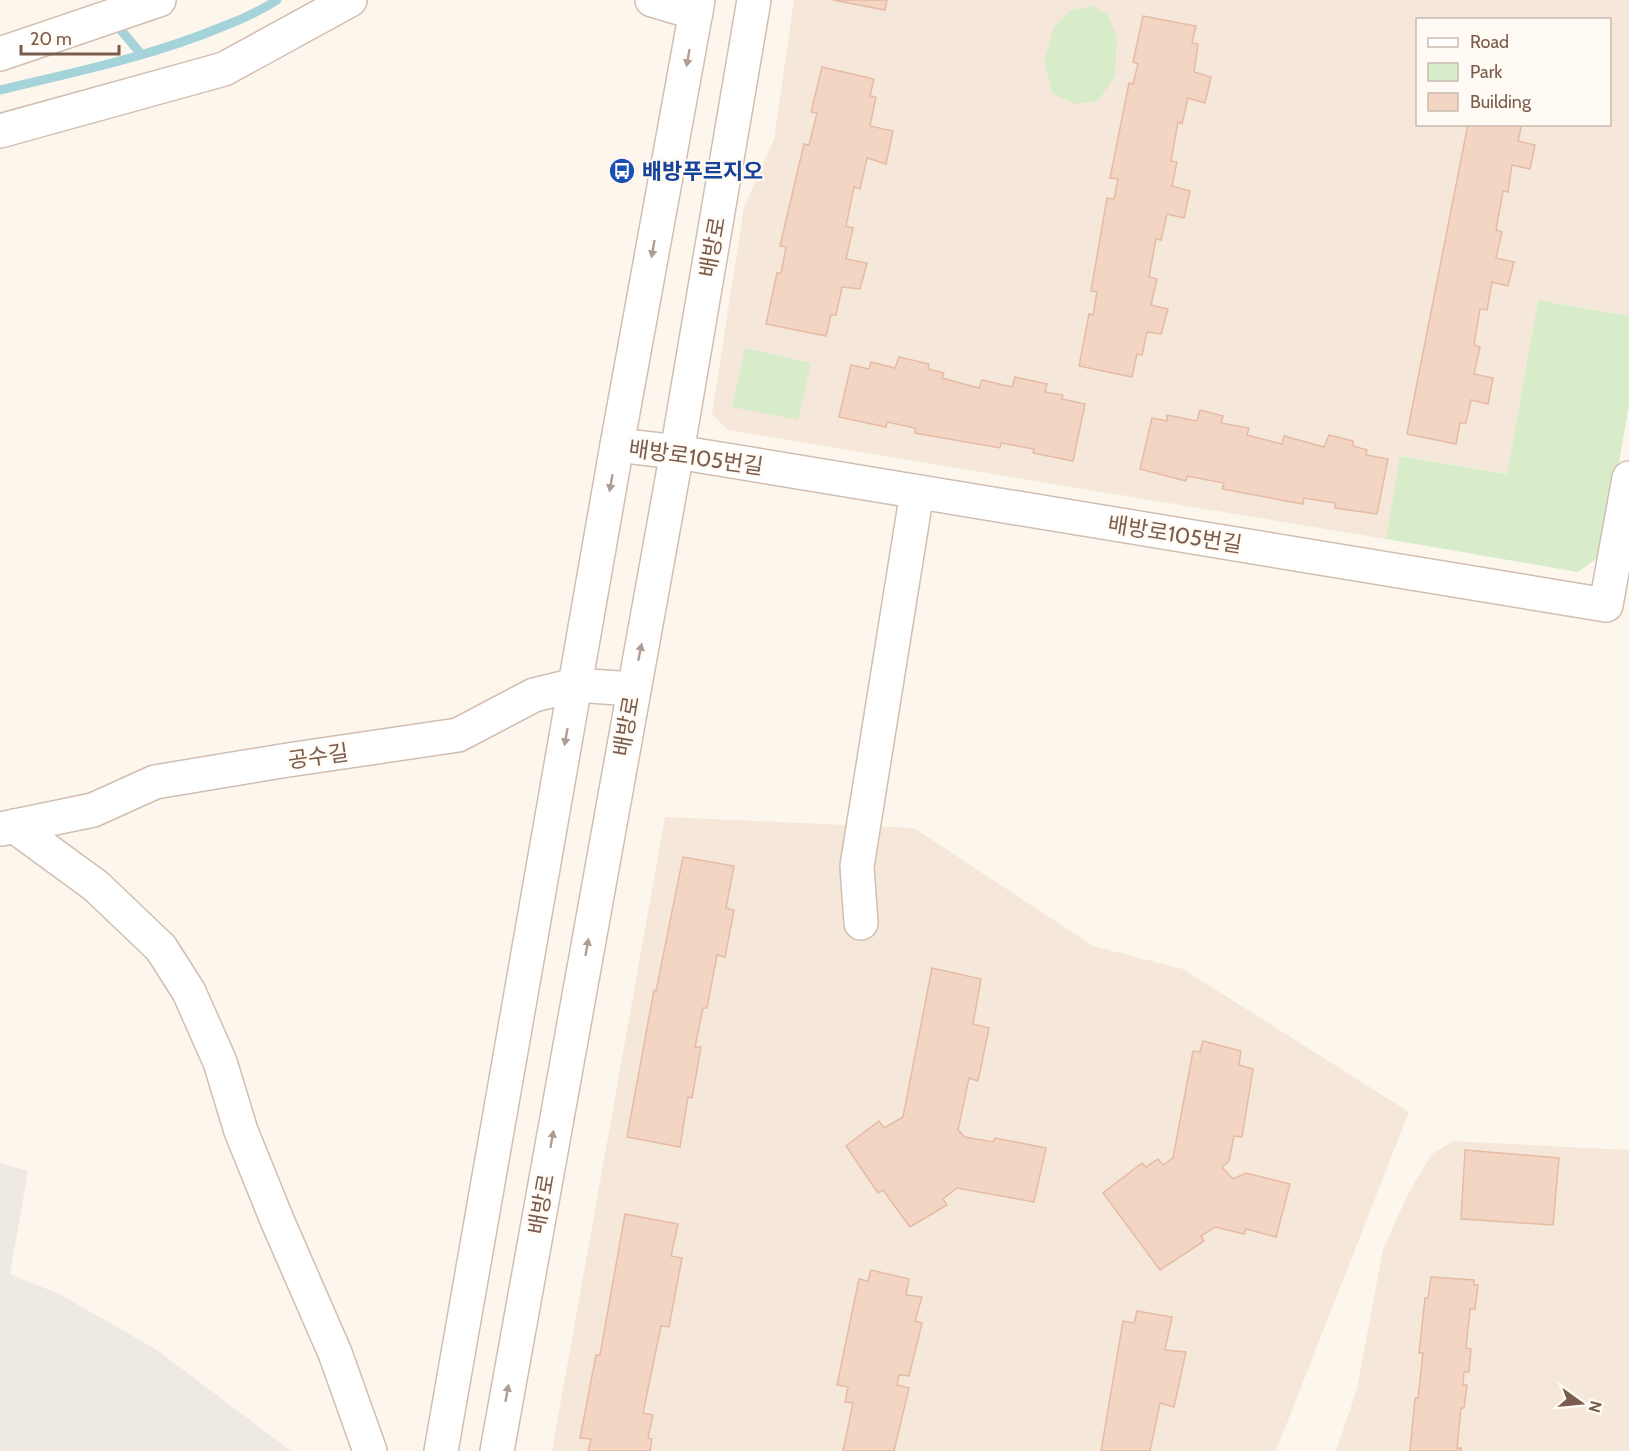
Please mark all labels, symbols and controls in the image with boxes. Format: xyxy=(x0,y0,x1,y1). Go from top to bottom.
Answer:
scale bar xyxy=(21,18,118,56)
legend xyxy=(1416,18,1611,126)
text: 20 m xyxy=(30,28,72,50)
text: Road xyxy=(1470,31,1509,53)
one-way arrow xyxy=(683,48,692,67)
text: Park xyxy=(1470,61,1503,83)
text: Building xyxy=(1470,91,1532,113)
bus stop icon: 배방푸르지오 xyxy=(607,156,637,186)
place label: 배방푸르지오 xyxy=(642,158,763,185)
street label: 배방로 xyxy=(694,215,731,279)
one-way arrow xyxy=(648,240,657,259)
street label: 배방로105번길 xyxy=(627,435,765,480)
one-way arrow xyxy=(606,473,615,492)
street label: 배방로105번길 xyxy=(1106,511,1244,558)
one-way arrow xyxy=(636,643,645,662)
street label: 배방로 xyxy=(608,694,645,758)
one-way arrow xyxy=(561,727,570,746)
street label: 공수길 xyxy=(286,739,350,774)
one-way arrow xyxy=(582,938,591,957)
one-way arrow xyxy=(548,1130,557,1149)
street label: 배방로 xyxy=(523,1172,560,1236)
north arrow xyxy=(1551,1373,1611,1433)
one-way arrow xyxy=(503,1384,512,1403)
text: N xyxy=(1584,1399,1606,1415)

